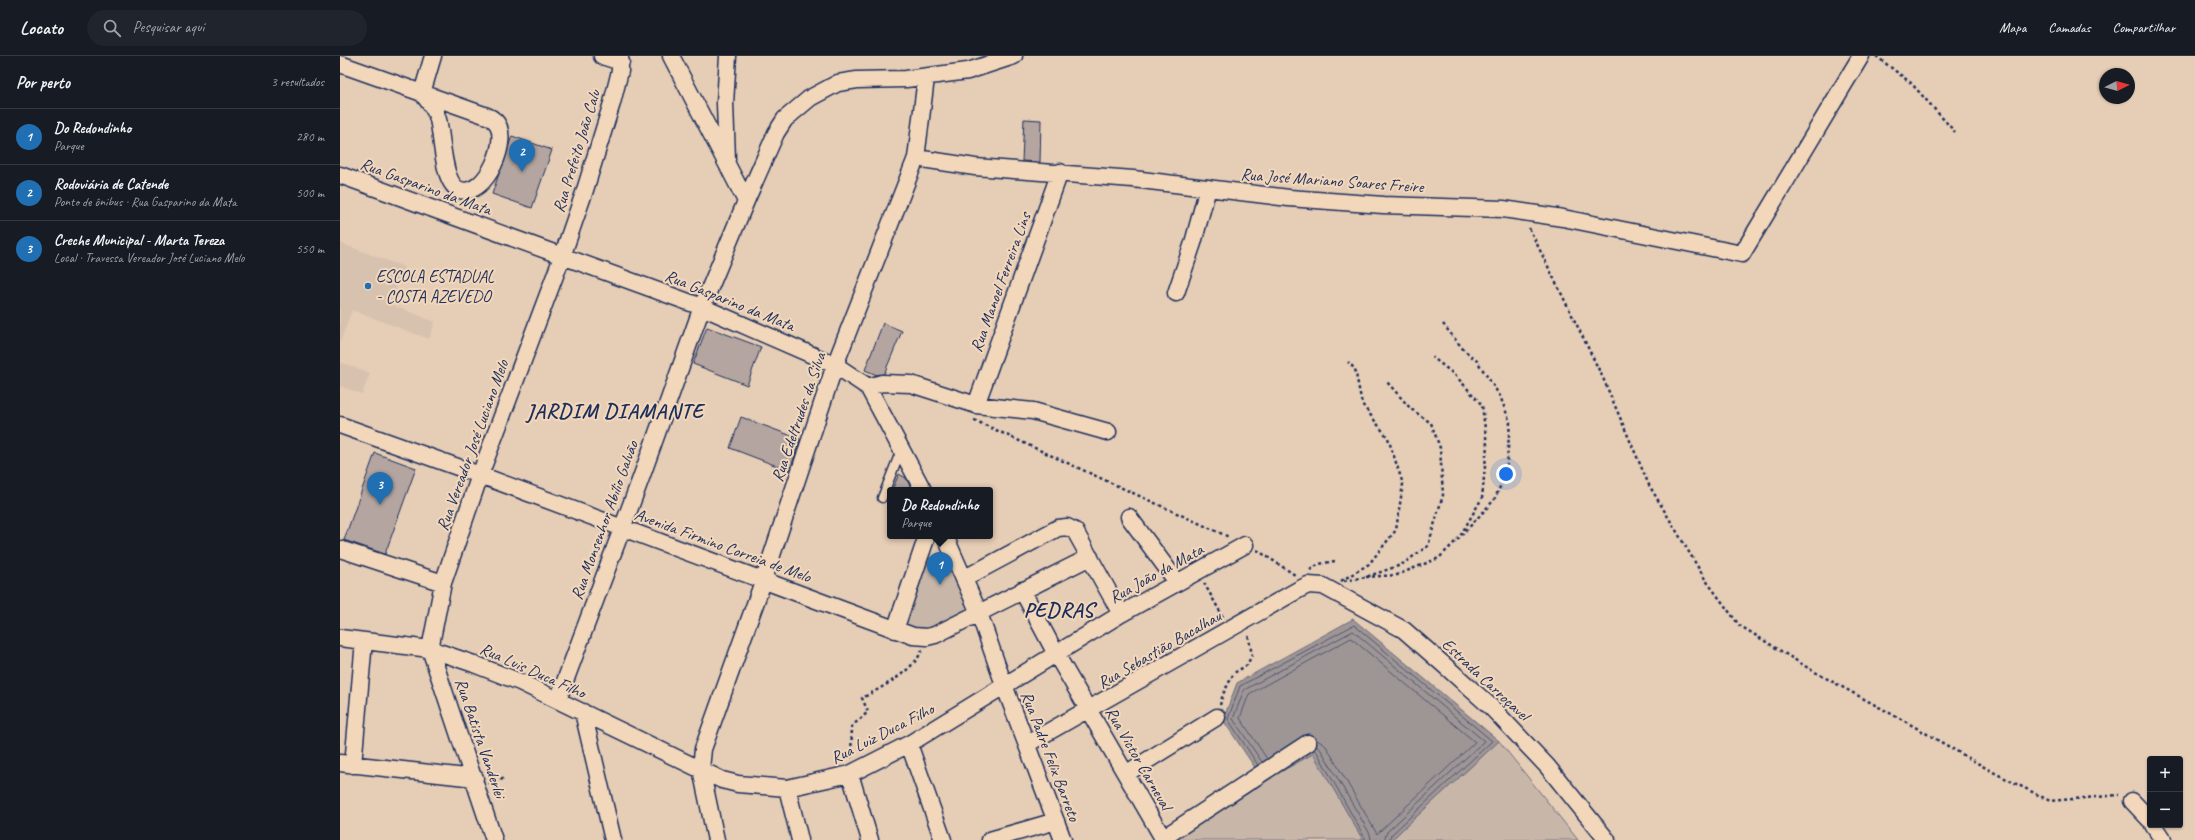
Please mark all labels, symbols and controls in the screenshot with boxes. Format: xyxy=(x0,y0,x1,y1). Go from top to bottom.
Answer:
search box xyxy=(87,10,367,46)
text: Locato xyxy=(20,16,63,40)
icon: search xyxy=(101,17,123,39)
text: Pesquisar aqui xyxy=(133,18,204,37)
text: Mapa xyxy=(1999,19,2026,36)
text: Camadas xyxy=(2048,19,2091,36)
text: Compartilhar xyxy=(2113,19,2175,36)
north arrow xyxy=(2099,68,2135,104)
text: Por perto xyxy=(16,72,70,93)
text: 3 resultados xyxy=(271,74,324,90)
street label: Rua Prefeito João Calu xyxy=(548,86,606,215)
text: Do Redondinho xyxy=(54,119,131,138)
text: 1 xyxy=(26,129,32,145)
text: 280 m xyxy=(296,129,324,145)
text: Parque xyxy=(54,138,84,154)
pin: 2 xyxy=(509,139,535,172)
street label: Rua Gasparino da Mata xyxy=(357,153,496,221)
street label: Rua José Mariano Soares Freire xyxy=(1240,164,1426,197)
text: Rodoviária de Catende xyxy=(54,175,168,194)
text: 2 xyxy=(26,185,32,201)
text: 500 m xyxy=(296,185,324,201)
text: Ponto de ônibus · Rua Gasparino da Mata xyxy=(54,194,237,210)
street label: Rua Manoel Ferreira Lins xyxy=(966,208,1036,355)
text: Creche Municipal - Marta Tereza xyxy=(54,231,224,250)
text: 3 xyxy=(26,241,32,257)
text: 550 m xyxy=(296,241,324,257)
text: Local · Travessa Vereador José Luciano Melo xyxy=(54,250,244,266)
street label: Rua Gasparino da Mata xyxy=(662,265,800,337)
place label: ESCOLA ESTADUAL - COSTA AZEVEDO xyxy=(376,266,495,307)
marker: ESCOLA ESTADUAL - COSTA AZEVEDO xyxy=(363,281,373,291)
street label: Rua Edeltrudes da Silva xyxy=(767,349,831,484)
street label: Rua Vereador José Luciano Melo xyxy=(432,356,514,534)
district label: JARDIM DIAMANTE xyxy=(524,398,705,424)
street label: Rua Monsenhor Abílio Galvão xyxy=(566,437,643,602)
your location xyxy=(1496,464,1516,484)
pin: 3 xyxy=(367,472,393,505)
popup xyxy=(887,487,993,539)
text: Do Redondinho xyxy=(901,496,979,515)
street label: Avenida Firmino Correia de Melo xyxy=(632,504,815,588)
text: Parque xyxy=(901,515,931,531)
street label: Rua João da Mata xyxy=(1105,538,1208,608)
pin: 1 xyxy=(927,552,953,585)
district label: PEDRAS xyxy=(1024,597,1098,623)
street label: Rua Sebastião Bacalhau xyxy=(1094,605,1226,693)
street label: Estrada Carroçavel xyxy=(1438,634,1536,727)
street label: Rua Luis Duca Filho xyxy=(477,638,591,704)
street label: Rua Batista Vanderlei xyxy=(450,676,512,803)
street label: Rua Padre Felix Barreto xyxy=(1016,688,1085,825)
street label: Rua Luiz Duca Filho xyxy=(827,698,939,768)
street label: Rua Victor Carneval xyxy=(1101,703,1178,816)
map controls xyxy=(2147,756,2183,828)
button: + xyxy=(2147,756,2183,792)
button: − xyxy=(2147,792,2183,828)

